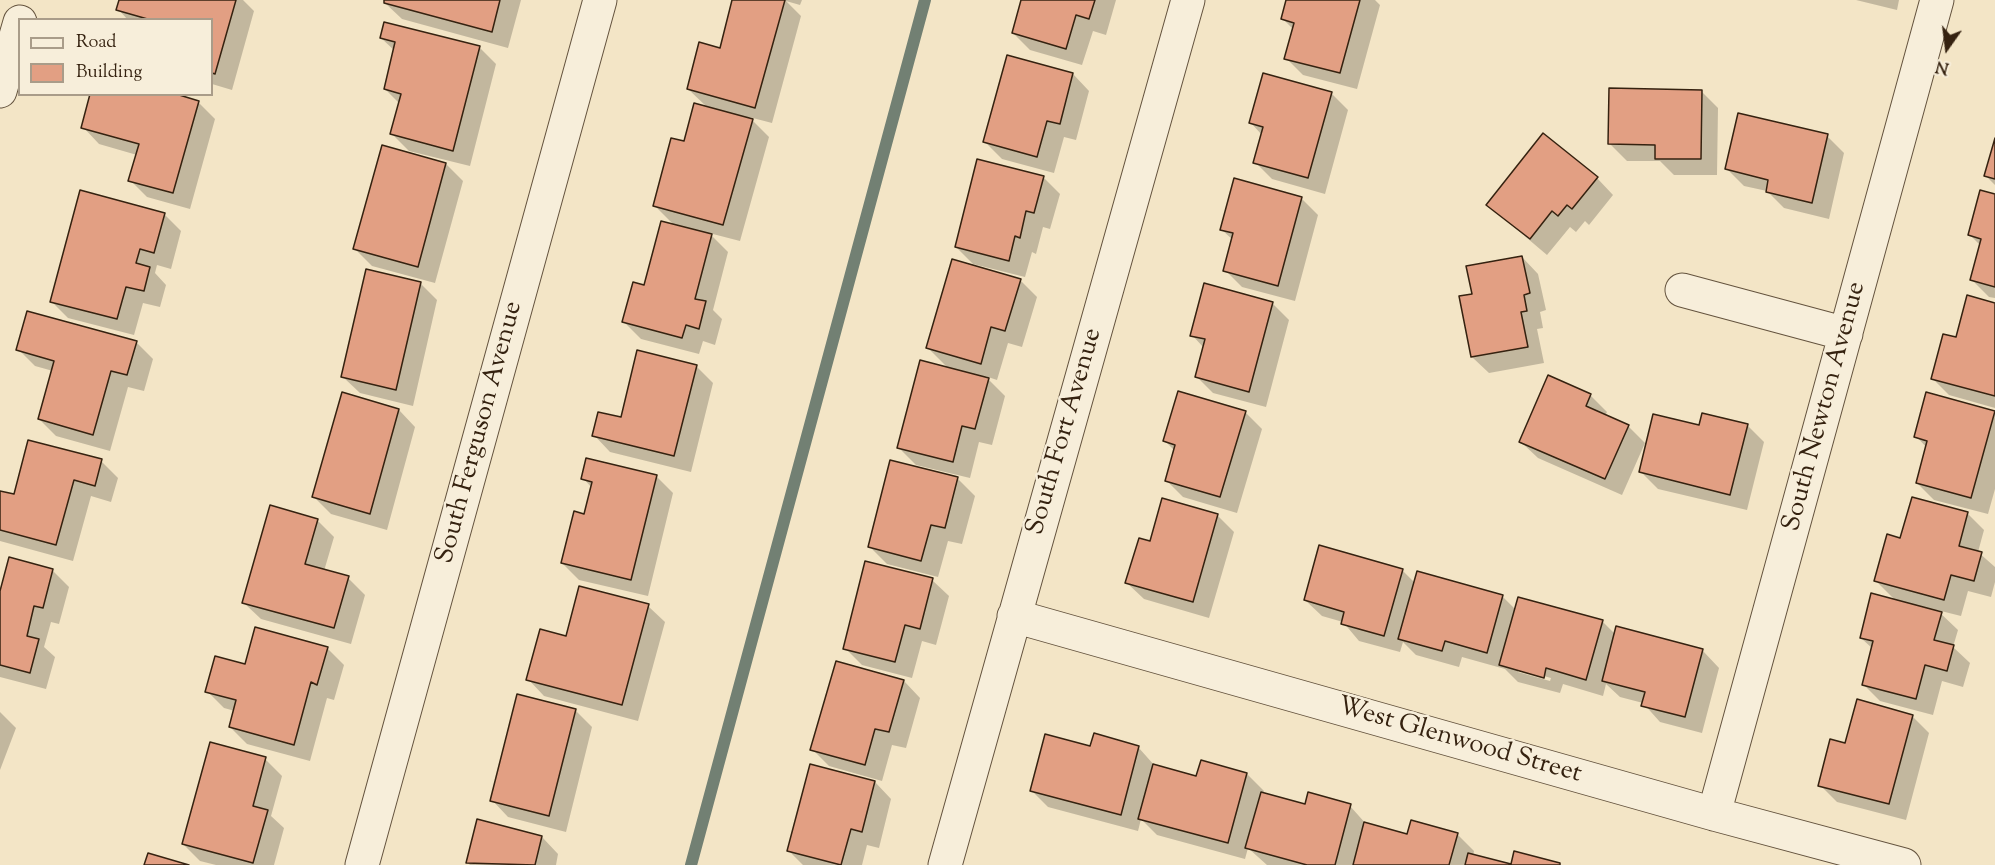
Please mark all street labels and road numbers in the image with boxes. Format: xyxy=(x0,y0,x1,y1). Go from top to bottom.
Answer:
street label: South Newton Avenue xyxy=(1778,279,1874,535)
street label: South Ferguson Avenue xyxy=(431,298,531,568)
street label: South Fort Avenue xyxy=(1022,325,1110,539)
street label: West Glenwood Street xyxy=(1333,692,1585,792)

